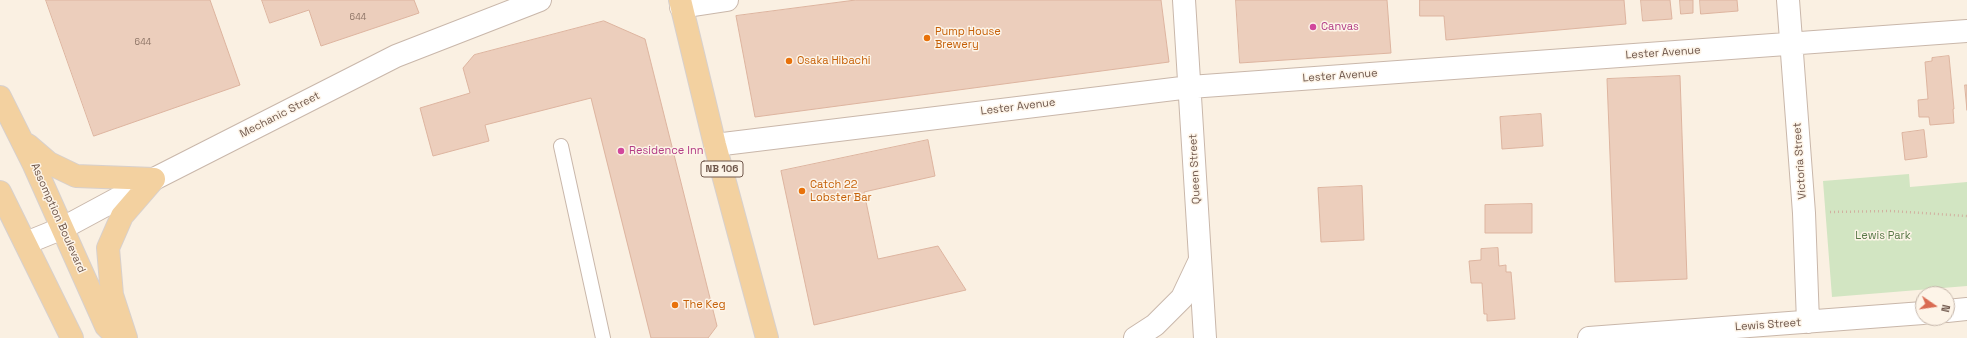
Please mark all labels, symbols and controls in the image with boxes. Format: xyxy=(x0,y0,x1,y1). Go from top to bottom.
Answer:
house number: 644 xyxy=(350,13,366,23)
place label: Canvas xyxy=(1321,20,1359,34)
marker: Canvas xyxy=(1308,22,1318,32)
place label: Pump House Brewery xyxy=(935,25,1001,51)
marker: Pump House Brewery xyxy=(922,33,932,43)
house number: 644 xyxy=(135,38,151,48)
street label: Lester Avenue xyxy=(1625,44,1701,62)
place label: Osaka Hibachi xyxy=(797,54,871,68)
marker: Osaka Hibachi xyxy=(784,56,794,66)
street label: Lester Avenue xyxy=(1302,67,1378,85)
street label: Mechanic Street xyxy=(238,89,322,141)
street label: Lester Avenue xyxy=(980,96,1056,118)
street label: Victoria Street xyxy=(1791,122,1809,200)
street label: Queen Street xyxy=(1187,134,1203,204)
place label: Residence Inn xyxy=(629,144,703,158)
marker: Residence Inn xyxy=(616,146,626,156)
street label: Assomption Boulevard xyxy=(28,161,88,275)
road number: NB 106 xyxy=(701,161,743,177)
place label: Catch 22 Lobster Bar xyxy=(810,178,872,204)
marker: Catch 22 Lobster Bar xyxy=(797,186,807,196)
park label: Lewis Park xyxy=(1855,229,1911,243)
north arrow xyxy=(1915,286,1955,326)
place label: The Keg xyxy=(683,298,726,312)
marker: The Keg xyxy=(670,300,680,310)
text: N xyxy=(1938,303,1953,314)
street label: Lewis Street xyxy=(1735,316,1801,334)

